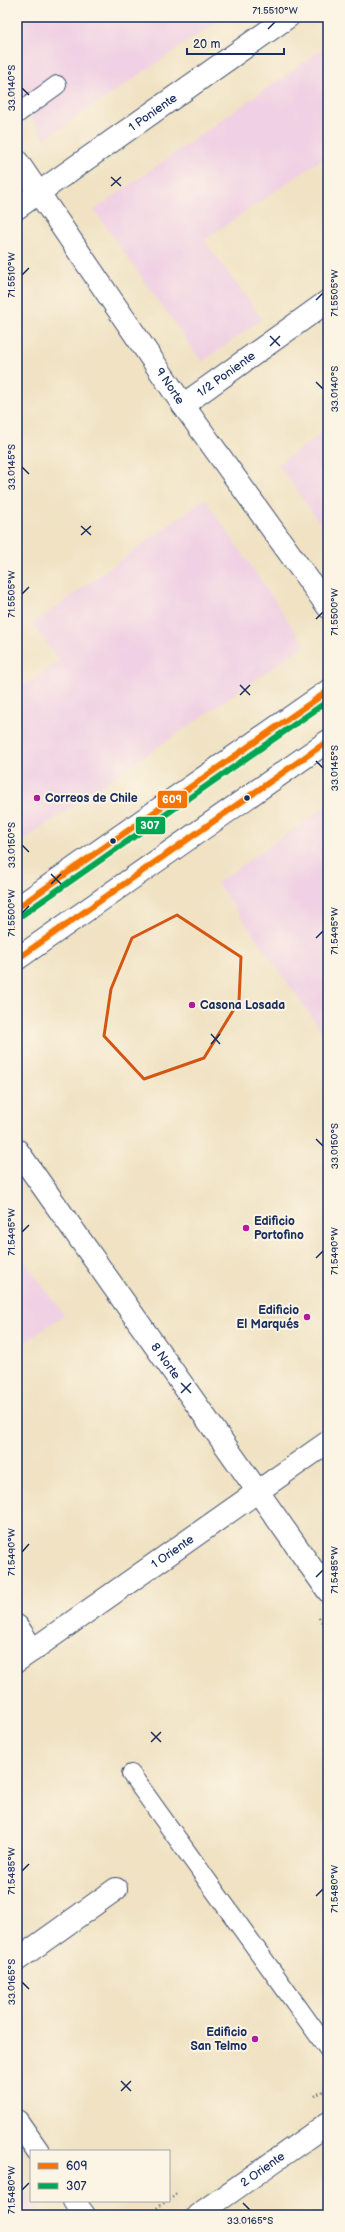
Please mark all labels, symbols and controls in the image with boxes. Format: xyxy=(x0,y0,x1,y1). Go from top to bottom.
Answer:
text: 71.5510°W xyxy=(252,5,298,17)
scale bar xyxy=(187,30,284,56)
text: 20 m xyxy=(193,37,220,52)
text: 33.0140°S xyxy=(6,65,18,111)
street label: 1 Poniente xyxy=(126,90,180,135)
text: 71.5510°W xyxy=(6,252,18,298)
text: 71.5505°W xyxy=(329,269,341,317)
street label: 1/2 Poniente xyxy=(194,348,258,400)
street label: 9 Norte xyxy=(152,365,188,407)
text: 33.0140°S xyxy=(329,366,341,412)
text: 33.0145°S xyxy=(6,444,18,490)
text: 71.5505°W xyxy=(6,570,18,618)
text: 71.5500°W xyxy=(329,588,341,636)
text: 33.0145°S xyxy=(329,745,341,791)
line badge: 609 xyxy=(157,790,188,809)
place label: Correos de Chile xyxy=(45,791,138,806)
marker: Correos de Chile xyxy=(32,793,42,803)
text: 609 xyxy=(162,793,182,806)
unlabelled marker xyxy=(242,793,252,803)
line badge: 307 xyxy=(135,816,166,835)
text: 307 xyxy=(140,819,160,832)
text: 33.0150°S xyxy=(6,822,18,868)
unlabelled marker xyxy=(108,836,118,846)
text: 71.5500°W xyxy=(6,889,18,937)
text: 71.5495°W xyxy=(329,907,341,955)
place label: Casona Losada xyxy=(200,998,285,1013)
marker: Casona Losada xyxy=(187,1000,197,1010)
text: 33.0150°S xyxy=(329,1123,341,1169)
text: 71.5495°W xyxy=(6,1208,18,1256)
place label: Edificio Portofino xyxy=(254,1214,304,1243)
marker: Edificio Portofino xyxy=(241,1223,251,1233)
text: 71.5490°W xyxy=(329,1227,341,1275)
place label: Edificio El Marqués xyxy=(237,1303,299,1332)
marker: Edificio El Marqués xyxy=(302,1312,312,1322)
street label: 8 Norte xyxy=(148,1340,184,1382)
text: 71.5490°W xyxy=(6,1528,18,1576)
street label: 1 Oriente xyxy=(148,1531,197,1572)
text: 71.5485°W xyxy=(329,1546,341,1594)
text: 71.5485°W xyxy=(6,1847,18,1895)
text: 71.5480°W xyxy=(329,1865,341,1913)
text: 33.0165°S xyxy=(6,1959,18,2005)
place label: Edificio San Telmo xyxy=(190,2025,247,2054)
marker: Edificio San Telmo xyxy=(250,2034,260,2044)
street label: 2 Oriente xyxy=(237,2149,288,2190)
legend xyxy=(30,2150,170,2202)
text: 609 xyxy=(66,2159,87,2174)
text: 71.5480°W xyxy=(6,2166,18,2214)
text: 307 xyxy=(66,2179,86,2194)
text: 33.0165°S xyxy=(227,2215,273,2227)

